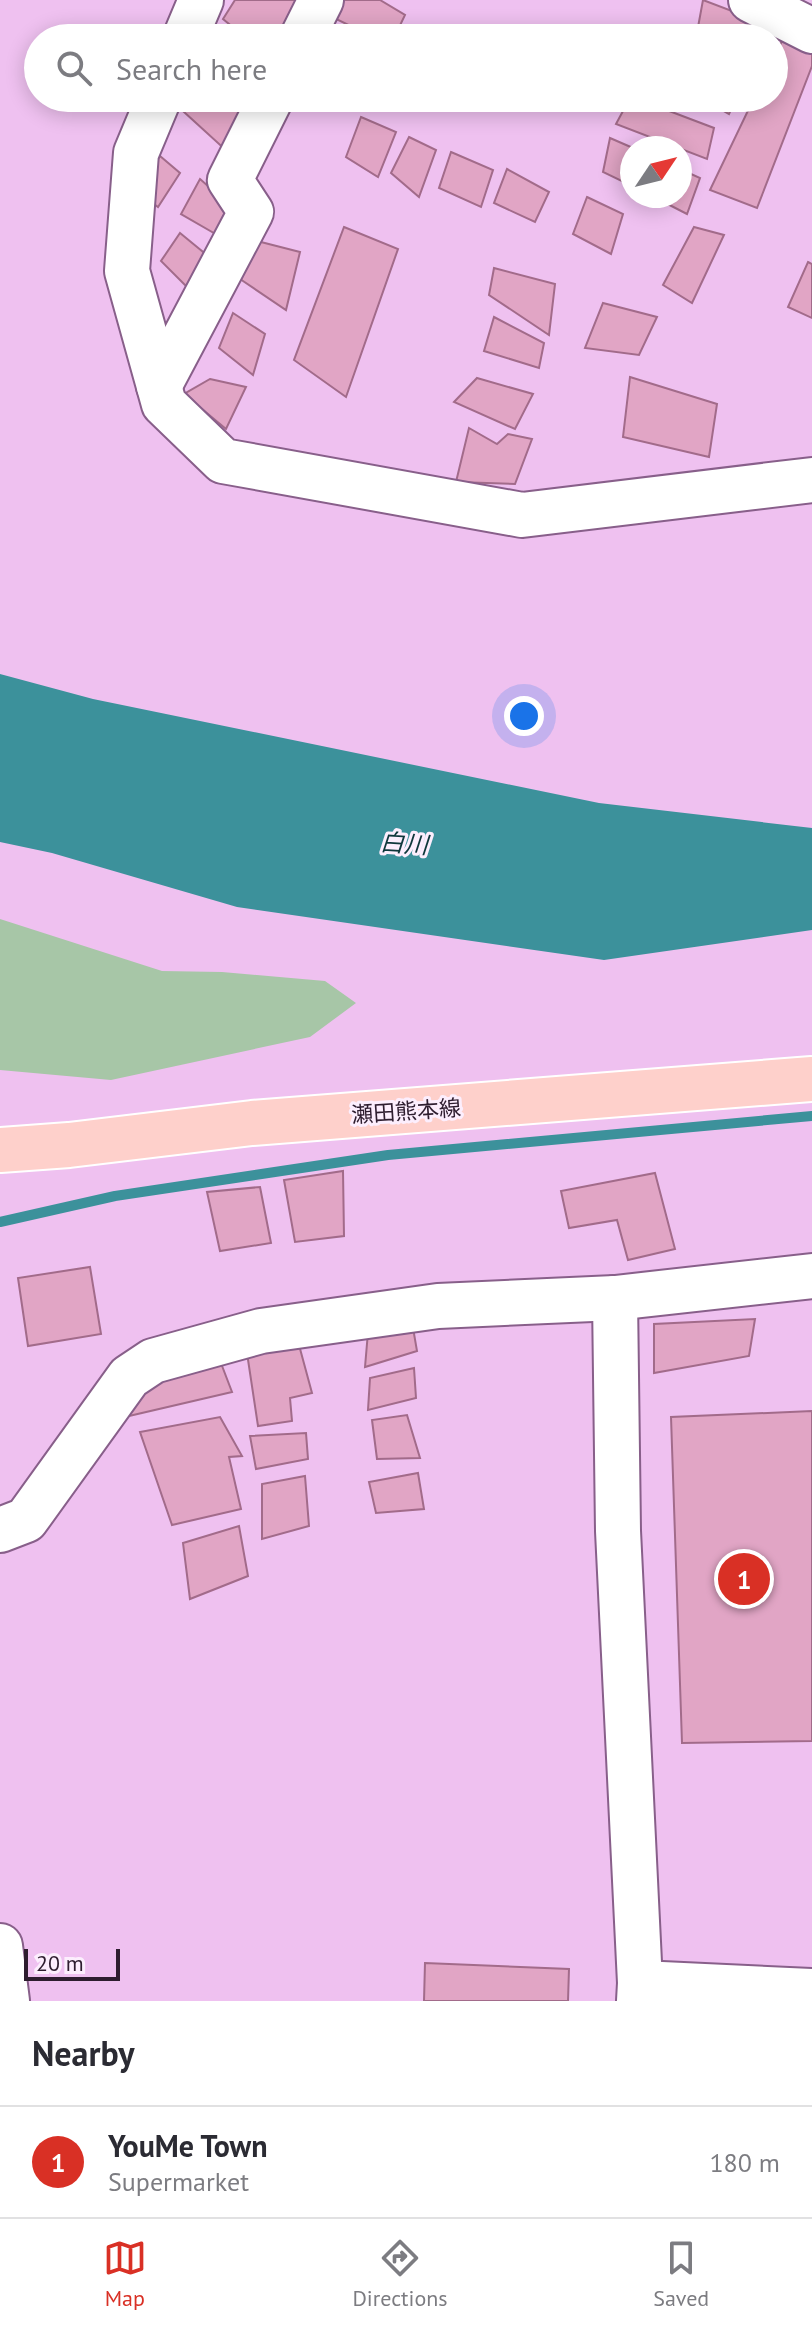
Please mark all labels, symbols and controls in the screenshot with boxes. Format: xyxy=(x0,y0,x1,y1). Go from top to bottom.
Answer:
search box xyxy=(24,24,788,112)
icon: search xyxy=(52,46,96,90)
text: Search here xyxy=(116,49,267,88)
north arrow xyxy=(620,136,692,208)
your location xyxy=(504,696,544,736)
water label: 白川 xyxy=(379,826,432,861)
street label: 瀬田熊本線 xyxy=(350,1093,462,1129)
pin: 1 xyxy=(718,1549,770,1609)
scale bar xyxy=(24,1945,120,1981)
text: 20 m xyxy=(36,1949,84,1977)
text: Nearby xyxy=(32,2031,134,2075)
text: YouMe Town xyxy=(108,2126,268,2165)
text: 1 xyxy=(51,2146,65,2179)
text: 180 m xyxy=(709,2146,780,2179)
text: Supermarket xyxy=(108,2165,249,2198)
tab: Map xyxy=(103,2236,147,2312)
tab: Directions xyxy=(352,2236,448,2312)
tab: Saved xyxy=(653,2236,709,2312)

